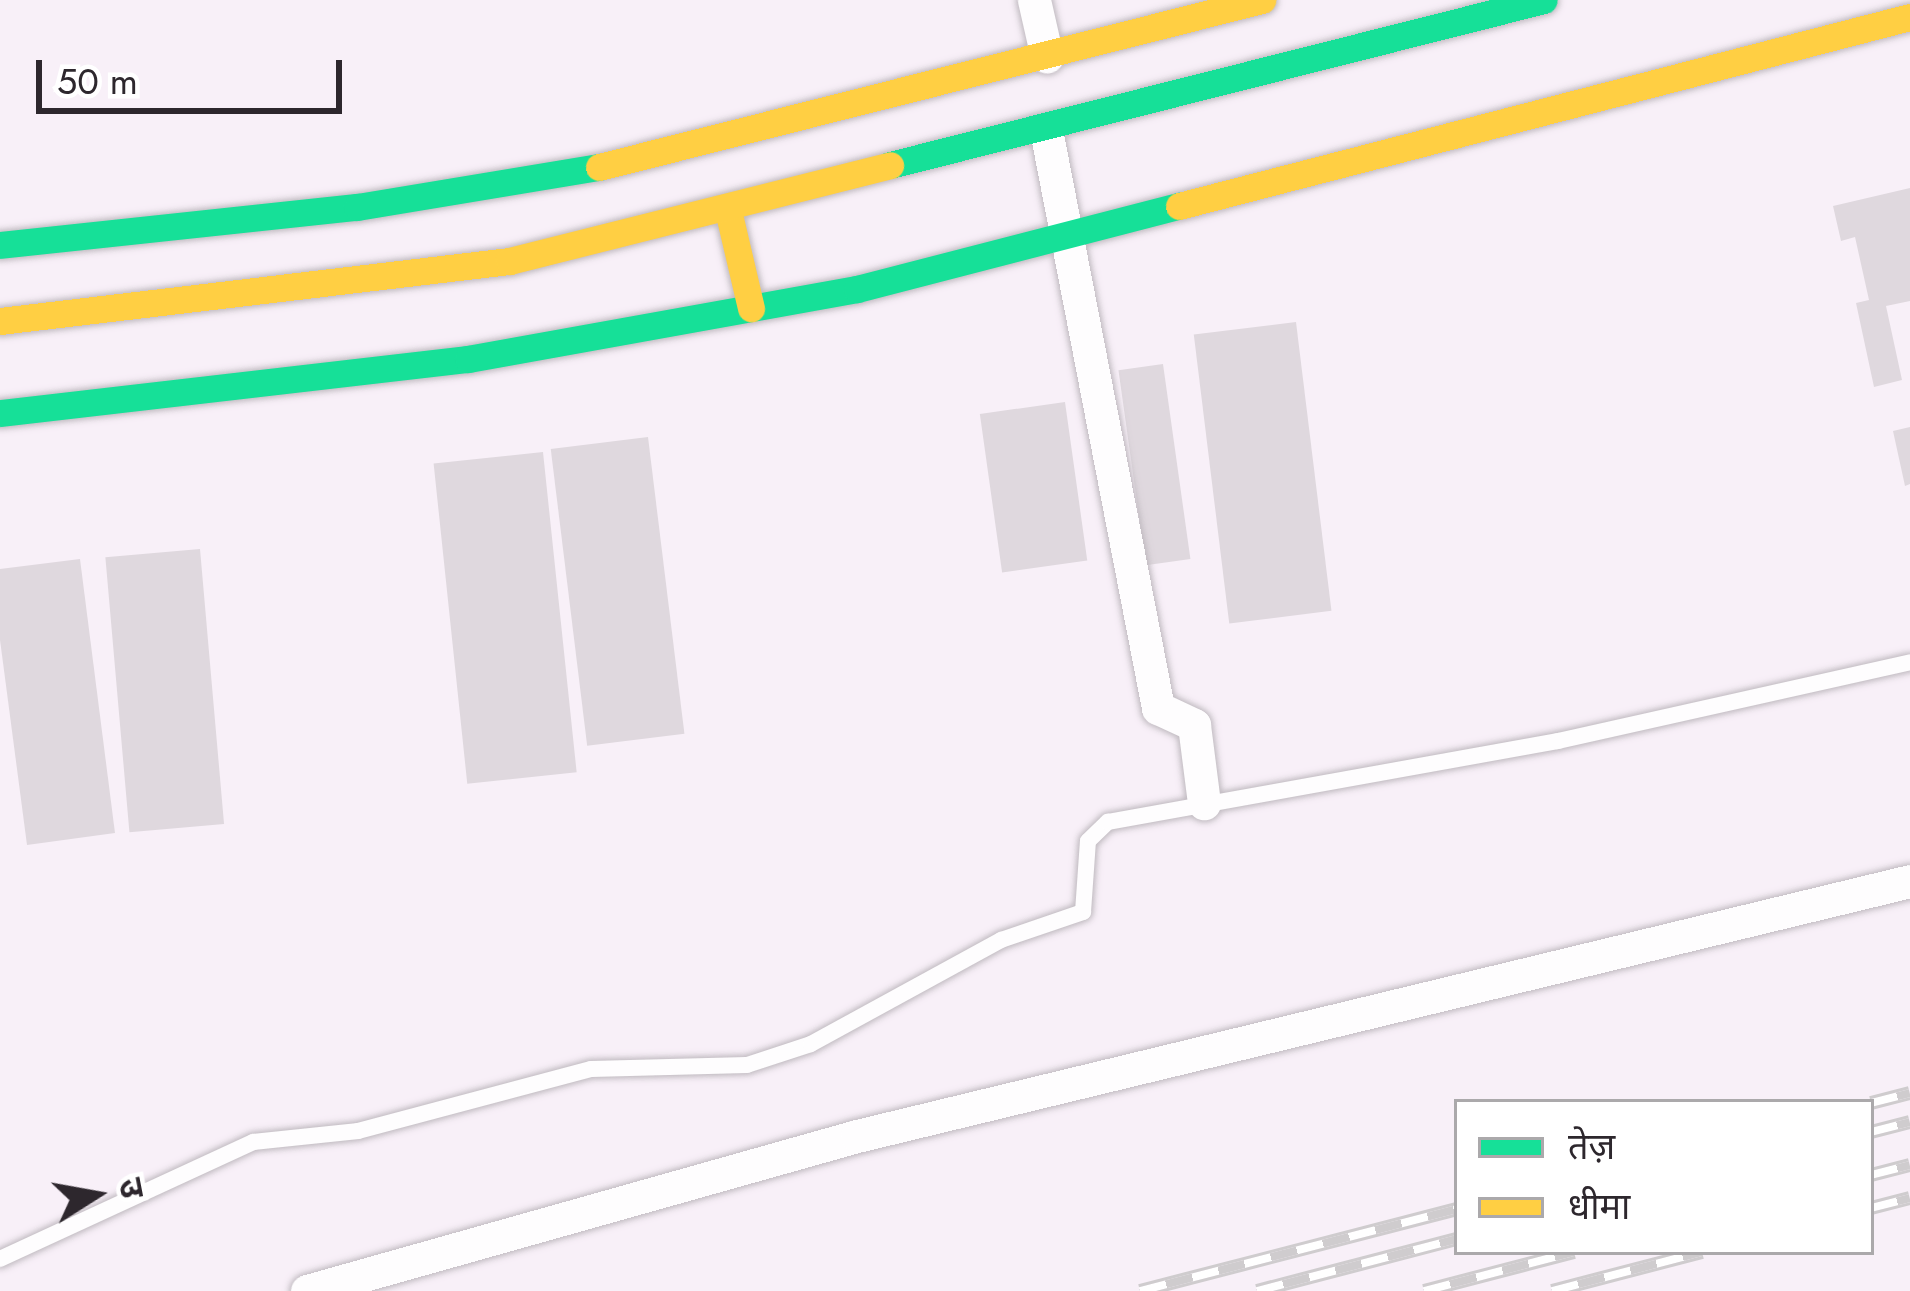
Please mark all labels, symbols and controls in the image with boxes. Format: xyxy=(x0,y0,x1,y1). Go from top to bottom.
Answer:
scale bar xyxy=(42,36,348,110)
text: 50 m xyxy=(57,55,138,107)
legend xyxy=(1454,1099,1874,1255)
text: तेज़ xyxy=(1568,1120,1615,1172)
north arrow xyxy=(36,1135,156,1255)
text: उ xyxy=(107,1174,157,1202)
text: धीमा xyxy=(1568,1180,1630,1232)

